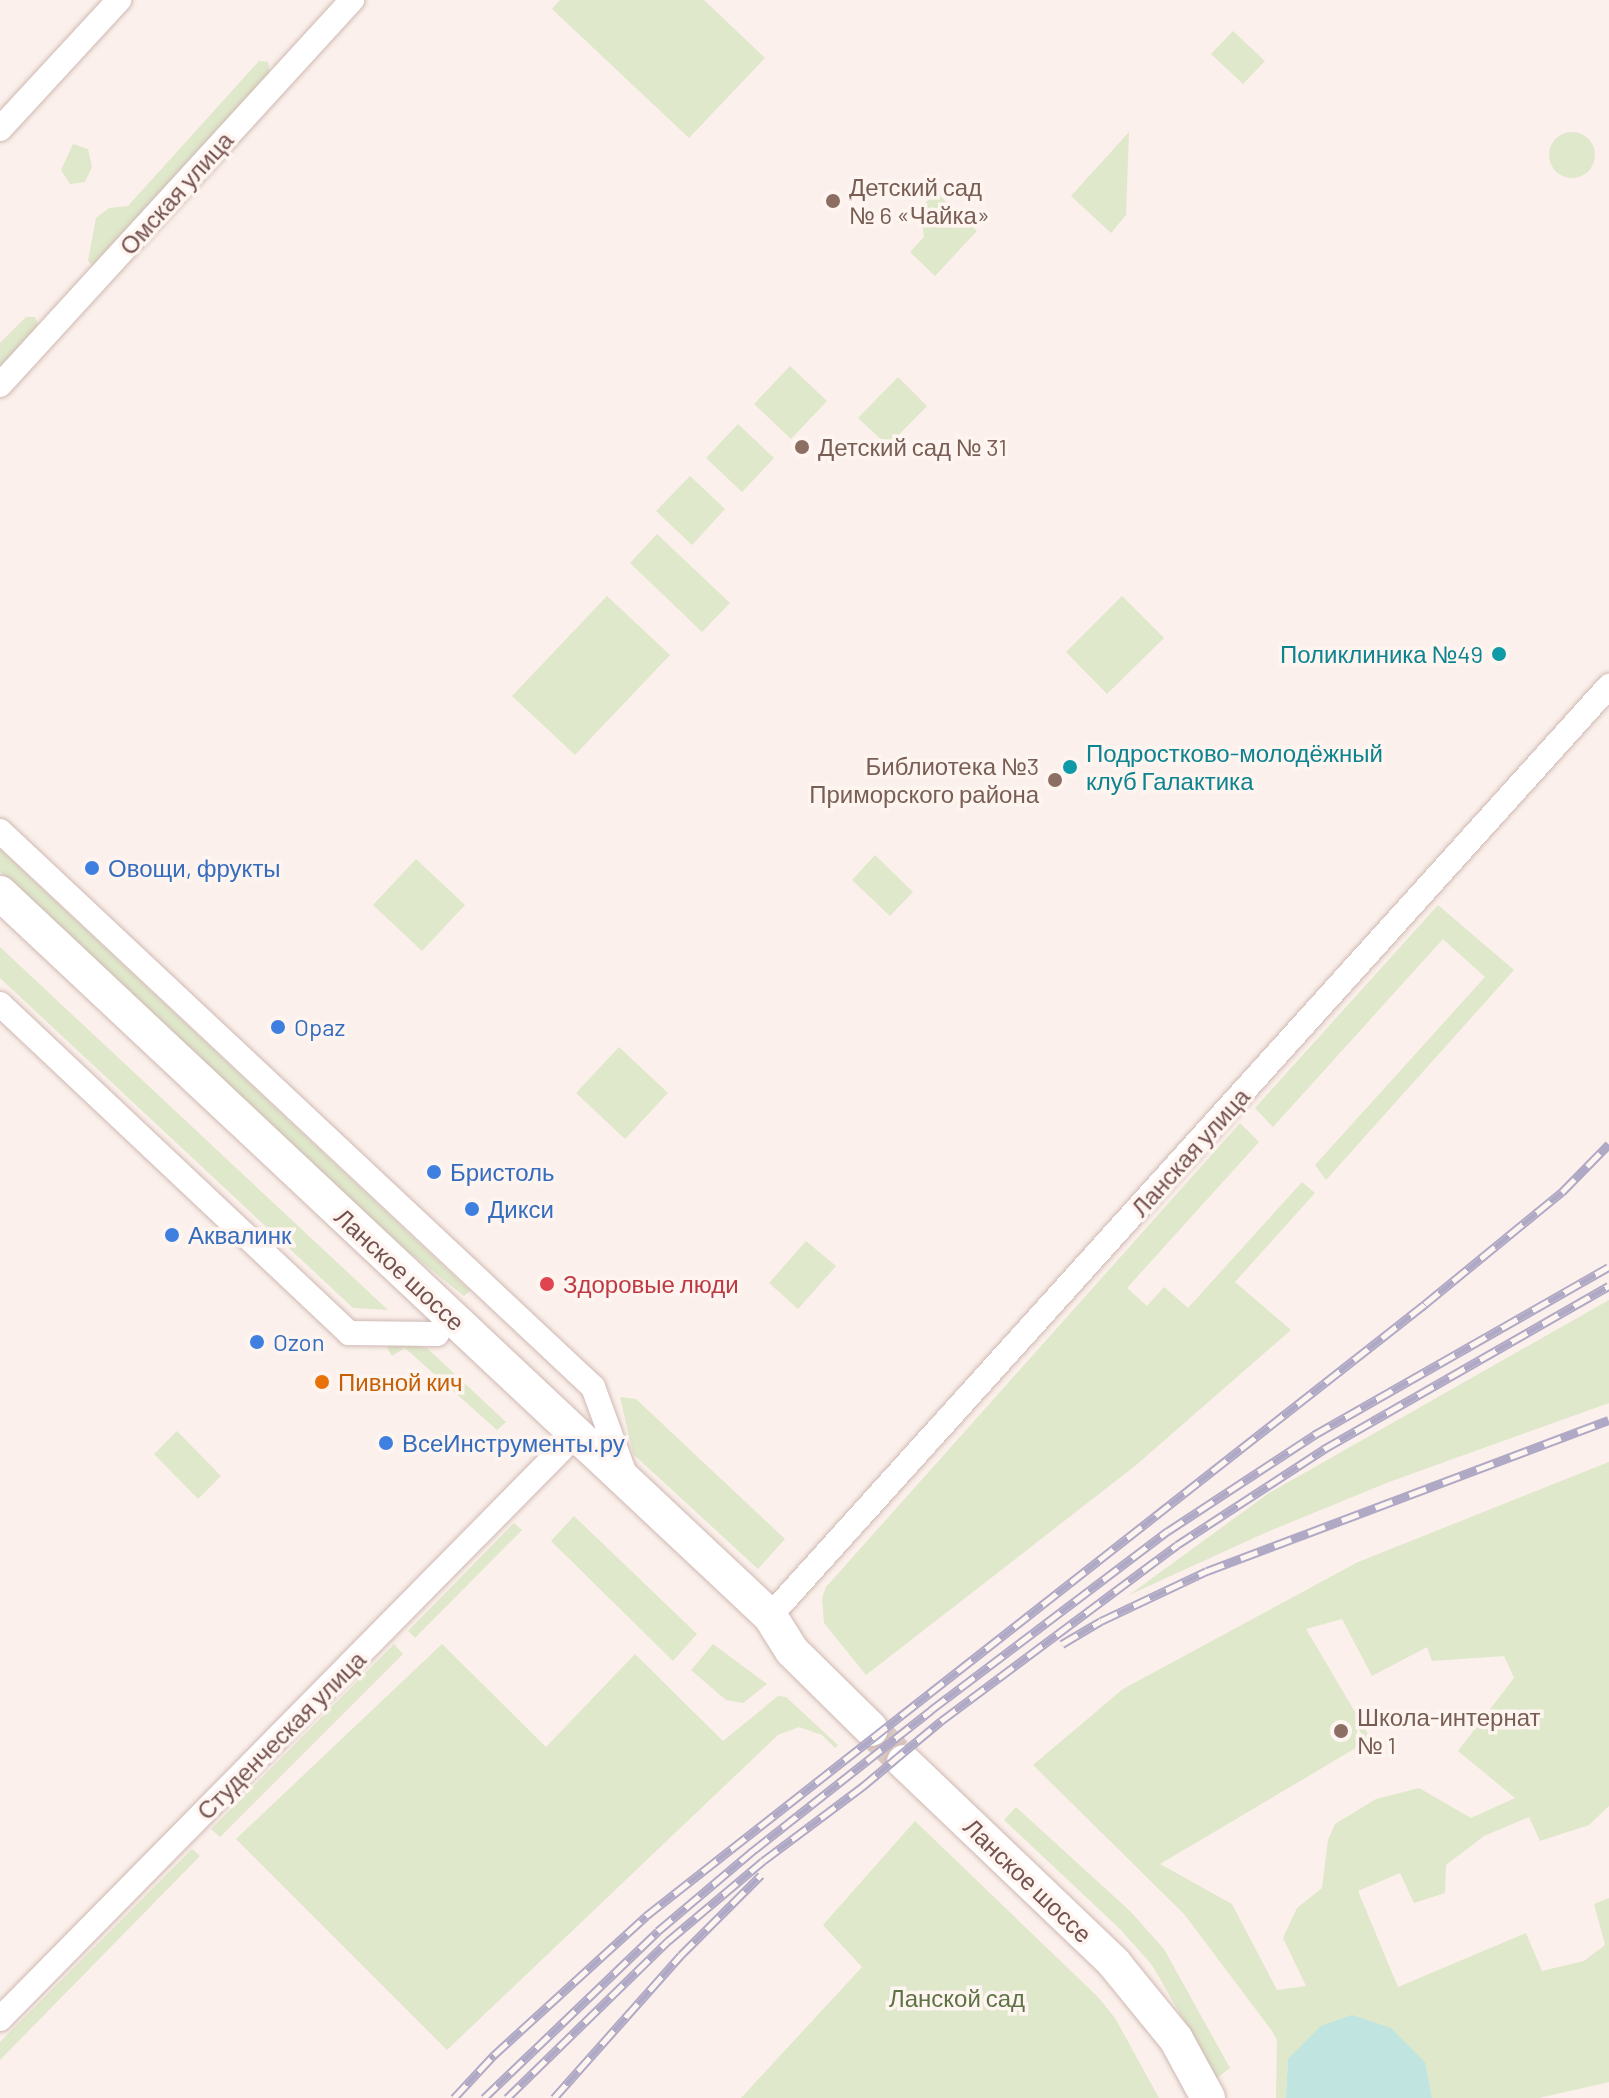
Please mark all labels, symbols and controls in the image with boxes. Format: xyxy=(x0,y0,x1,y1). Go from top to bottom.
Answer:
street label: Омская улица xyxy=(113,126,239,260)
place label: Детский сад № 6 «Чайка» xyxy=(849,173,990,229)
marker: Детский сад № 6 «Чайка» xyxy=(824,192,842,210)
place label: Детский сад № 31 xyxy=(818,433,1007,461)
marker: Детский сад № 31 xyxy=(793,438,811,456)
place label: Поликлиника №49 xyxy=(1280,640,1483,668)
marker: Поликлиника №49 xyxy=(1490,645,1508,663)
place label: Подростково-молодёжный клуб Галактика xyxy=(1086,739,1383,795)
place label: Библиотека №3 Приморского района xyxy=(809,752,1039,808)
marker: Подростково-молодёжный клуб Галактика xyxy=(1061,758,1079,776)
marker: Библиотека №3 Приморского района xyxy=(1046,771,1064,789)
place label: Овощи, фрукты xyxy=(108,854,281,882)
marker: Овощи, фрукты xyxy=(83,859,101,877)
place label: Opaz xyxy=(294,1013,345,1041)
marker: Opaz xyxy=(269,1018,287,1036)
street label: Ланская улица xyxy=(1125,1082,1255,1222)
place label: Бристоль xyxy=(450,1158,555,1186)
marker: Бристоль xyxy=(425,1163,443,1181)
place label: Дикси xyxy=(488,1195,554,1223)
marker: Дикси xyxy=(463,1200,481,1218)
street label: Ланское шоссе xyxy=(329,1202,471,1336)
place label: Аквалинк xyxy=(188,1221,292,1249)
marker: Аквалинк xyxy=(163,1226,181,1244)
place label: Здоровые люди xyxy=(563,1270,739,1298)
marker: Здоровые люди xyxy=(538,1275,556,1293)
place label: Ozon xyxy=(273,1328,325,1356)
marker: Ozon xyxy=(248,1333,266,1351)
place label: Пивной кич xyxy=(338,1368,463,1396)
marker: Пивной кич xyxy=(313,1373,331,1391)
place label: ВсеИнструменты.ру xyxy=(402,1429,625,1457)
marker: ВсеИнструменты.ру xyxy=(377,1434,395,1452)
street label: Студенческая улица xyxy=(191,1645,371,1825)
place label: Школа-интернат № 1 xyxy=(1357,1703,1541,1759)
marker: Школа-интернат № 1 xyxy=(1332,1722,1350,1740)
street label: Ланское шоссе xyxy=(958,1812,1098,1948)
park label: Ланской сад xyxy=(889,1984,1025,2012)

